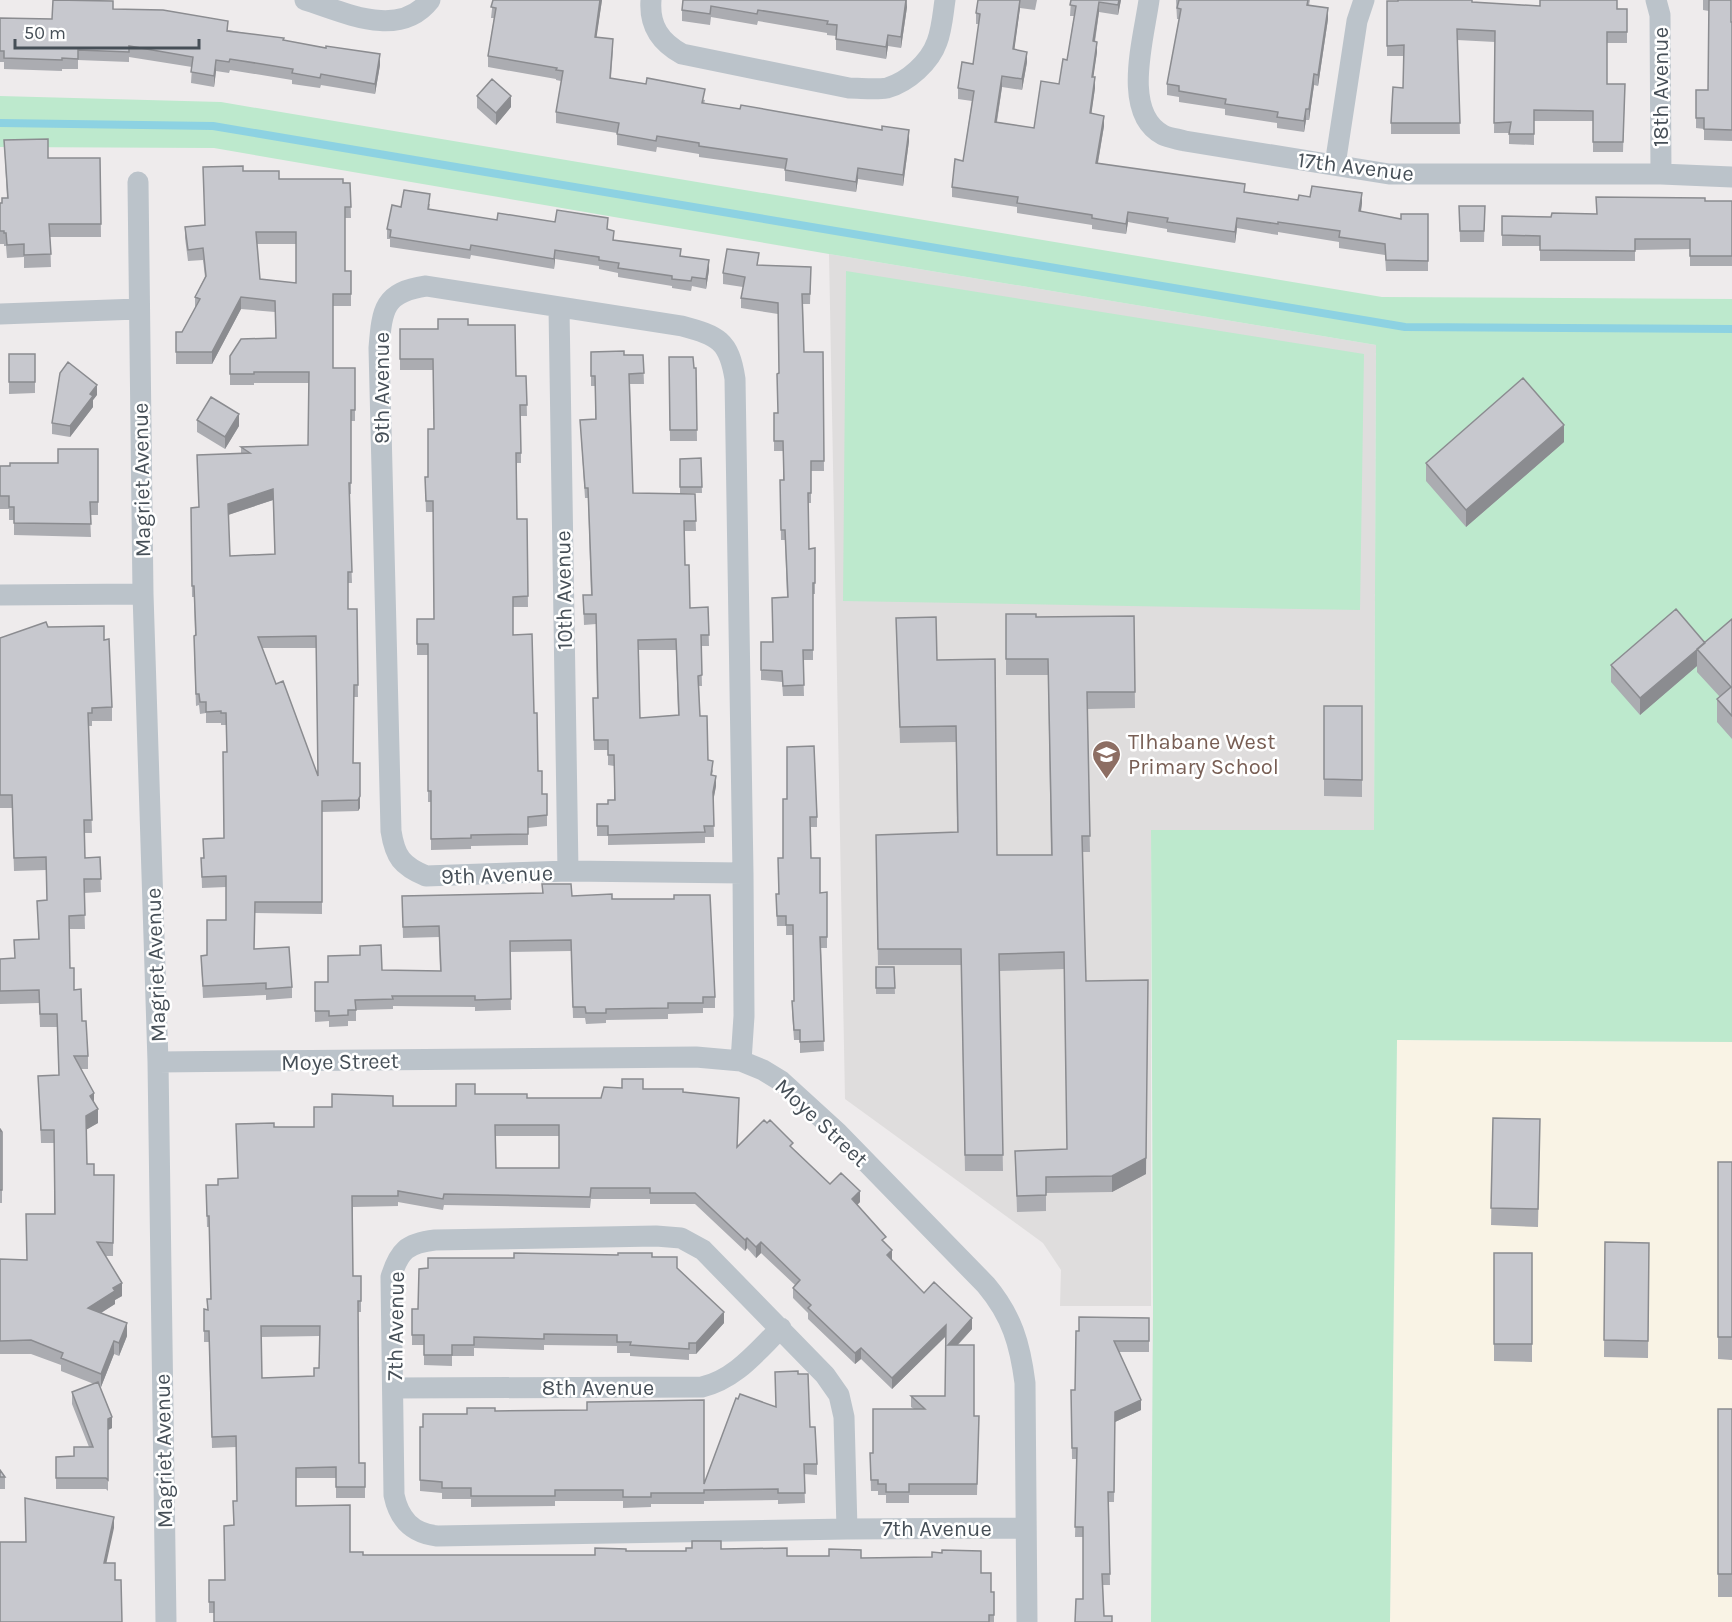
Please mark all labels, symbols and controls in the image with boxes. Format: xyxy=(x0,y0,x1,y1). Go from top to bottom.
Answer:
scale bar xyxy=(15,12,200,50)
text: 50 m xyxy=(24,22,66,44)
street label: 18th Avenue xyxy=(1648,27,1674,147)
street label: 17th Avenue xyxy=(1296,147,1415,187)
street label: 9th Avenue xyxy=(369,332,395,444)
street label: Magriet Avenue xyxy=(128,402,156,558)
street label: 10th Avenue xyxy=(550,530,578,650)
place label: Tlhabane West Primary School xyxy=(1128,729,1279,780)
school or university icon: Tlhabane West Primary School xyxy=(1091,738,1123,780)
street label: 9th Avenue xyxy=(441,860,553,890)
street label: Magriet Avenue xyxy=(140,887,172,1043)
street label: Moye Street xyxy=(281,1048,399,1076)
street label: Moye Street xyxy=(769,1073,873,1172)
street label: 7th Avenue xyxy=(382,1271,410,1381)
street label: Magriet Avenue xyxy=(150,1373,178,1529)
street label: 8th Avenue xyxy=(542,1375,654,1401)
street label: 7th Avenue xyxy=(882,1516,992,1542)

